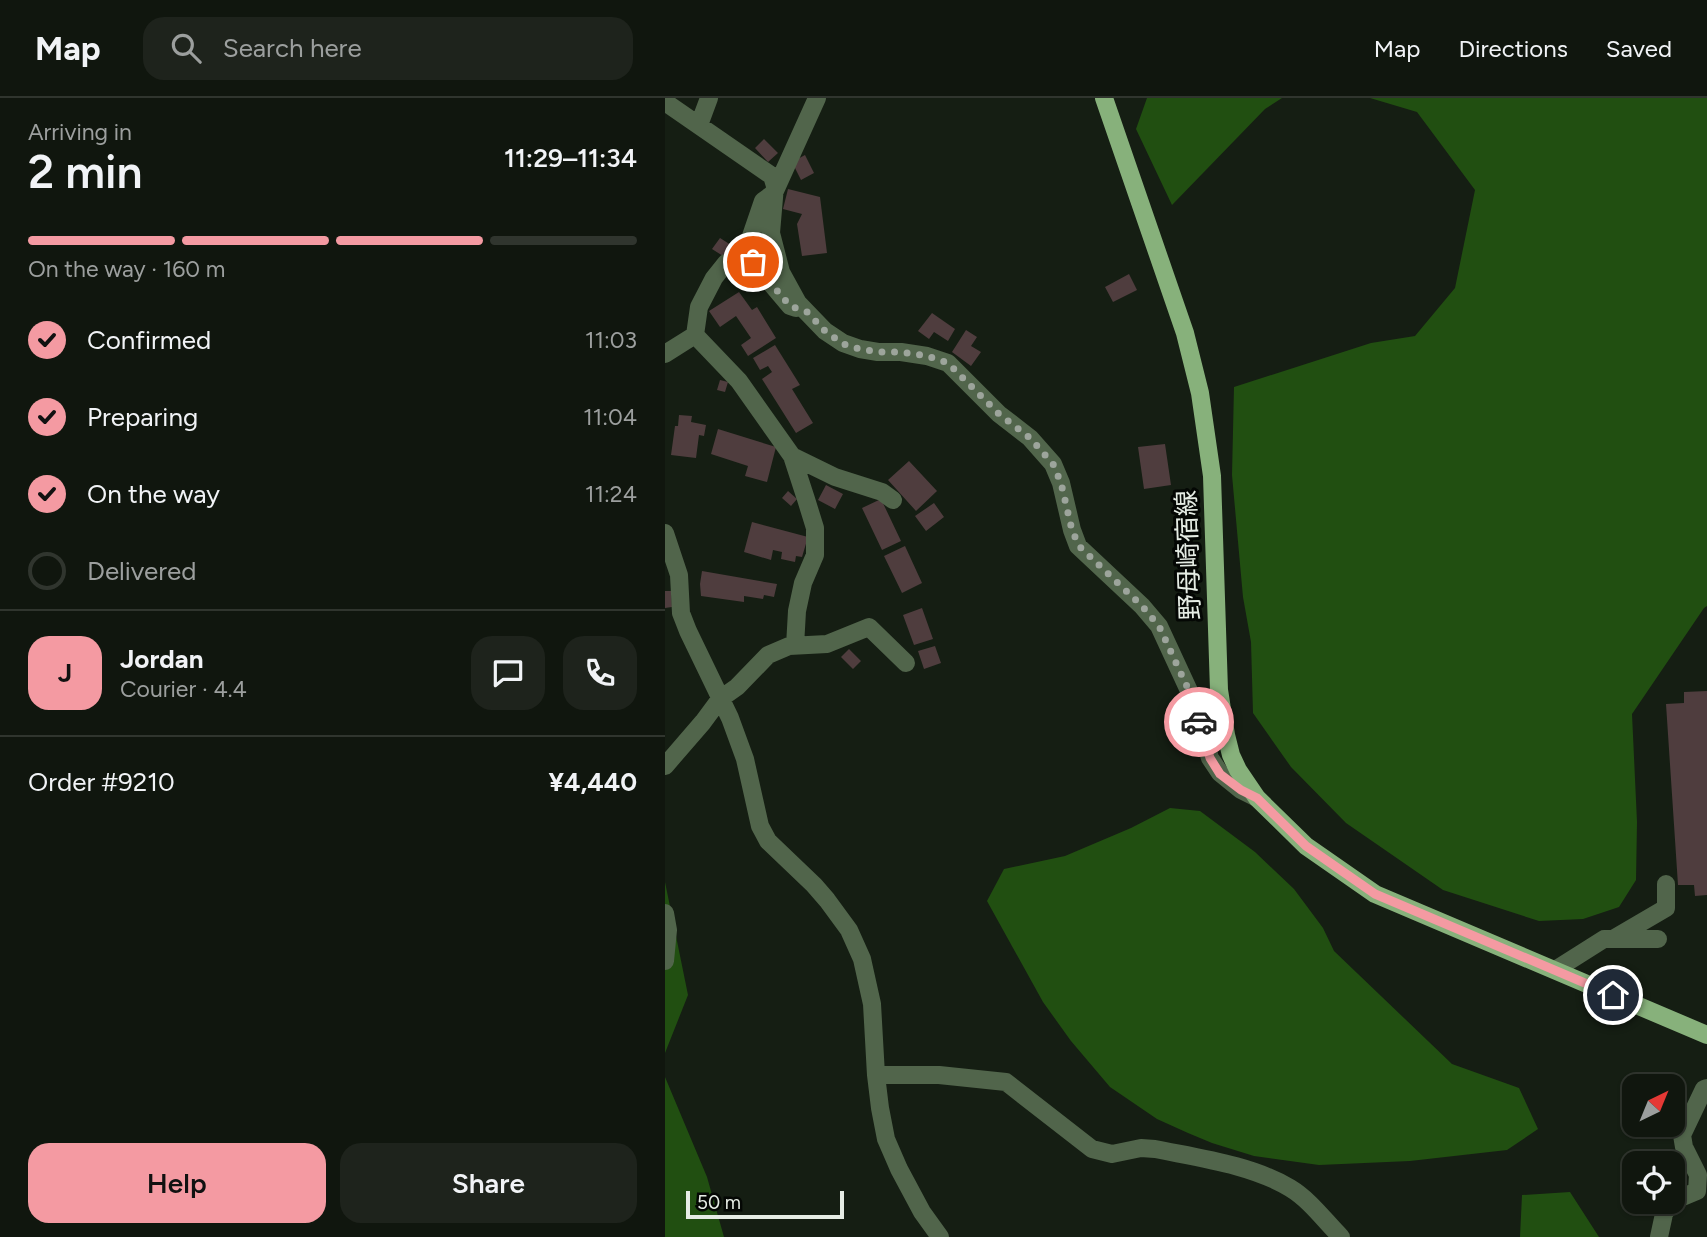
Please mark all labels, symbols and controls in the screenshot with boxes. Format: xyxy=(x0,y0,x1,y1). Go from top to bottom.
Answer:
search box xyxy=(143,17,633,80)
text: Map xyxy=(35,29,101,68)
icon: search xyxy=(167,29,205,67)
text: Search here xyxy=(223,32,362,64)
text: Map xyxy=(1374,34,1420,63)
text: Directions xyxy=(1458,34,1568,63)
text: Saved xyxy=(1606,34,1672,63)
text: Arriving in xyxy=(28,118,132,146)
text: 11:29–11:34 xyxy=(504,142,637,174)
text: 2 min xyxy=(28,144,143,200)
pin xyxy=(723,232,783,292)
icon: bag xyxy=(734,243,772,281)
text: On the way · 160 m xyxy=(28,255,225,283)
icon: check xyxy=(28,321,66,359)
text: Confirmed xyxy=(87,324,211,356)
text: 11:03 xyxy=(585,326,637,354)
icon: check xyxy=(28,398,66,436)
text: Preparing xyxy=(87,401,198,433)
text: 11:04 xyxy=(583,403,637,431)
icon: check xyxy=(28,475,66,513)
text: On the way xyxy=(87,478,220,510)
text: 11:24 xyxy=(585,480,637,508)
street label: 野母崎宿線 xyxy=(1170,489,1206,621)
text: Delivered xyxy=(87,555,196,587)
button: chat xyxy=(471,636,545,710)
button: phone xyxy=(563,636,637,710)
text: Jordan xyxy=(120,643,203,675)
text: J xyxy=(58,657,72,689)
text: Courier · 4.4 xyxy=(120,675,247,703)
courier xyxy=(1164,687,1234,757)
icon: car xyxy=(1180,703,1218,741)
text: Order #9210 xyxy=(28,766,175,798)
text: ¥4,440 xyxy=(549,766,637,798)
pin xyxy=(1583,965,1643,1025)
icon: home xyxy=(1594,976,1632,1014)
north arrow xyxy=(1622,1074,1685,1138)
map controls xyxy=(1622,1074,1685,1214)
button: Help xyxy=(28,1143,326,1223)
button: Share xyxy=(340,1143,637,1223)
button: locate xyxy=(1622,1151,1685,1214)
scale bar xyxy=(686,1188,843,1220)
text: 50 m xyxy=(697,1191,741,1214)

